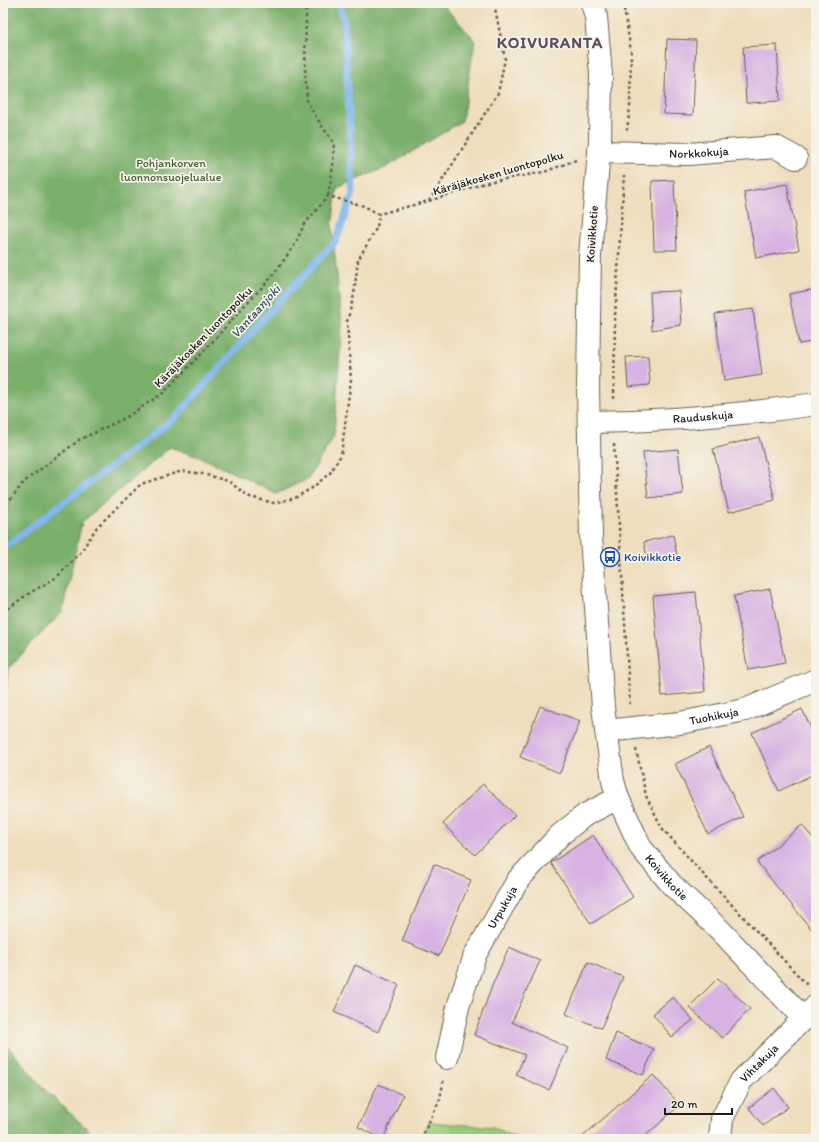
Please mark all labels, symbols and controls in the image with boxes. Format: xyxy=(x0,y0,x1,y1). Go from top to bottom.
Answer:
district label: KOIVURANTA xyxy=(497,33,603,52)
street label: Norkkokuja xyxy=(669,144,730,161)
street label: Käräjäkosken luontopolku xyxy=(431,148,565,198)
park label: Pohjankorven luonnonsuojelualue xyxy=(121,156,222,184)
street label: Koivikkotie xyxy=(583,205,601,263)
water label: Vantaanjoki xyxy=(228,280,284,341)
street label: Käräjäkosken luontopolku xyxy=(151,283,255,390)
street label: Rauduskuja xyxy=(672,407,734,426)
bus stop icon: Koivikkotie xyxy=(599,546,621,568)
place label: Koivikkotie xyxy=(624,550,681,564)
street label: Tuohikuja xyxy=(688,704,740,728)
street label: Koivikkotie xyxy=(642,851,691,903)
street label: Urpukuja xyxy=(485,883,521,931)
street label: Vihtakuja xyxy=(737,1040,782,1085)
scale bar xyxy=(665,1090,732,1116)
text: 20 m xyxy=(671,1097,698,1111)

